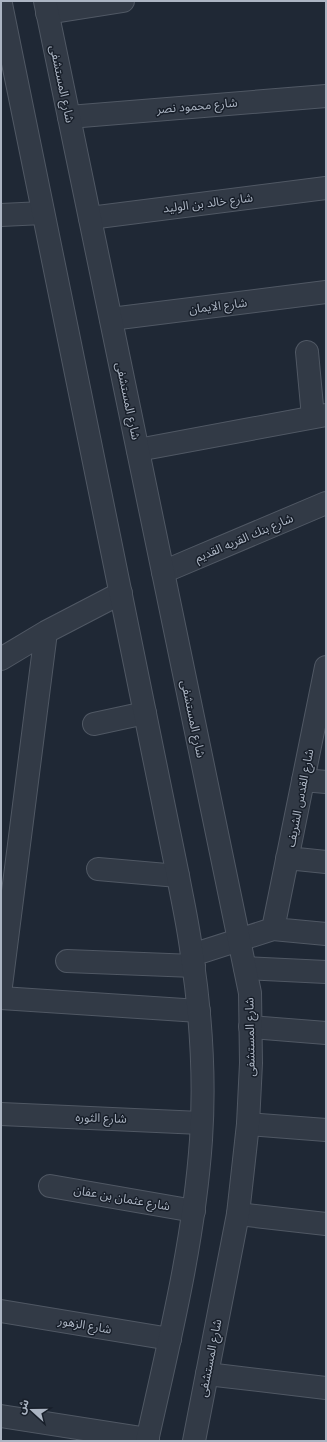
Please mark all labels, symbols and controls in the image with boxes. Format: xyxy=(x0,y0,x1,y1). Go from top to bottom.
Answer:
street label: شارع المستشفى xyxy=(45,43,79,125)
street label: شارع محمود نصر xyxy=(155,93,238,119)
street label: شارع خالد بن الوليد xyxy=(162,189,254,217)
street label: شارع الايمان xyxy=(188,293,248,319)
street label: شارع المستشفى xyxy=(111,360,145,442)
street label: شارع بنك القريه القديم xyxy=(192,509,296,567)
street label: شارع المستشفى xyxy=(176,678,210,760)
street label: شارع القدس الشريف xyxy=(282,747,318,849)
street label: شارع المستشفى xyxy=(240,997,260,1077)
street label: شارع الثوره xyxy=(75,1108,127,1128)
street label: شارع عثمان بن عفان xyxy=(72,1181,172,1215)
street label: شارع الزهور xyxy=(56,1311,113,1339)
street label: شارع المستشفى xyxy=(194,1317,226,1399)
north arrow xyxy=(12,1390,52,1430)
text: ش xyxy=(12,1397,32,1416)

